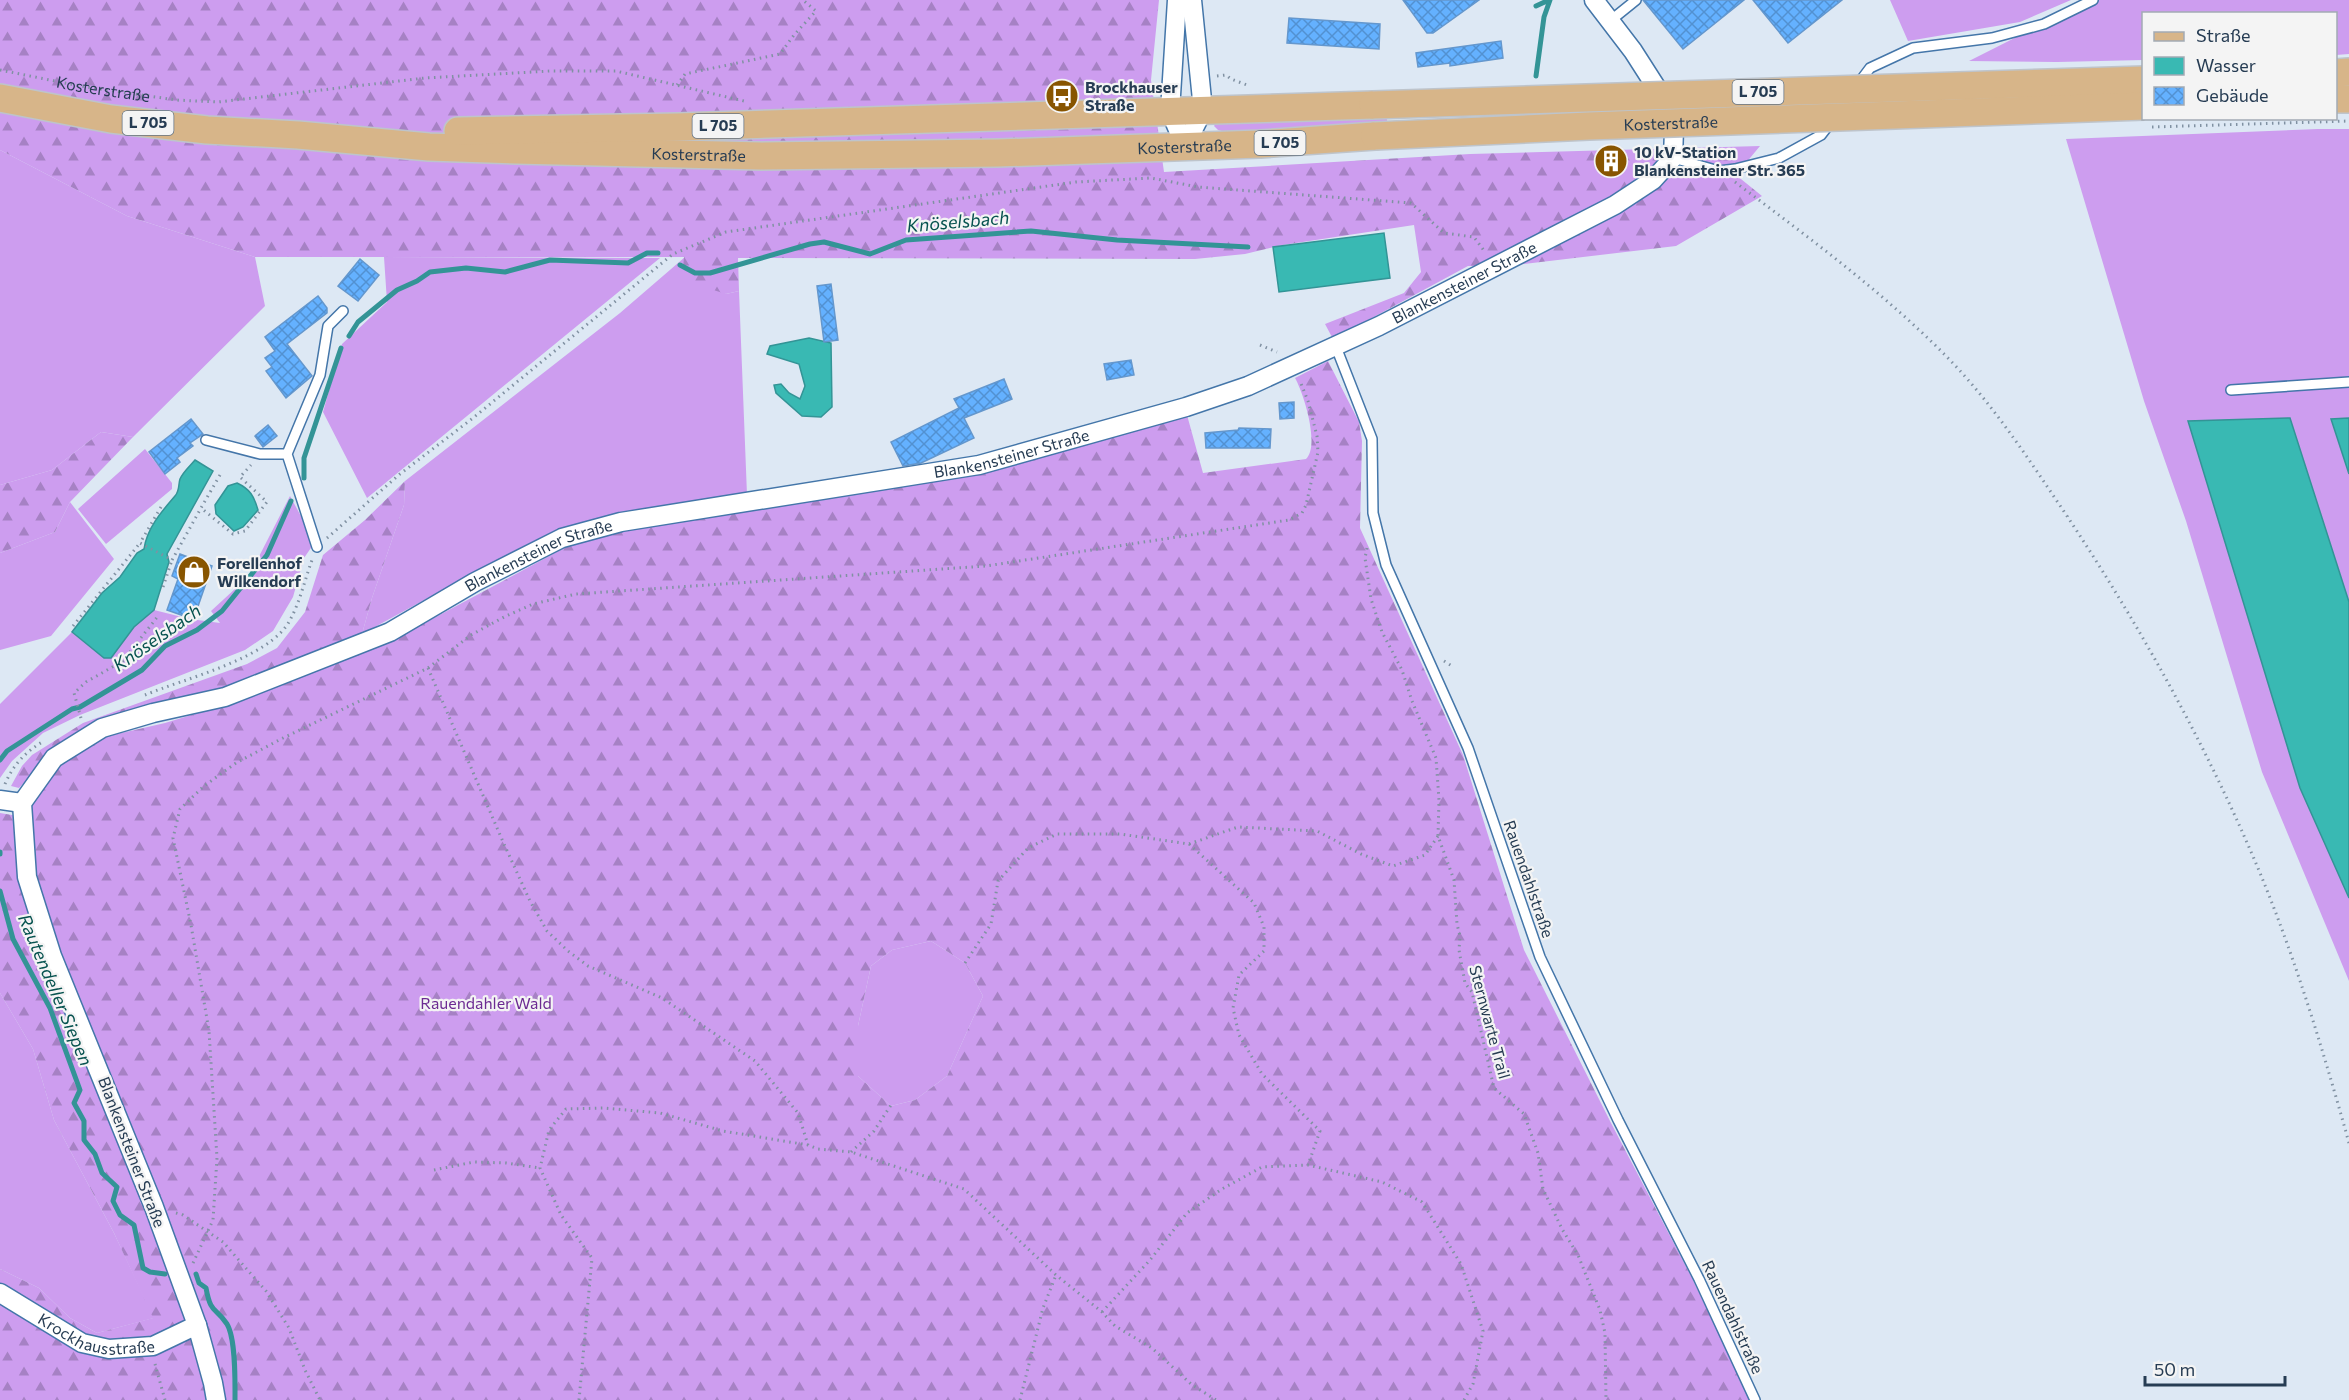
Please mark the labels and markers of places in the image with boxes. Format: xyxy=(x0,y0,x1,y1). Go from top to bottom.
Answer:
place label: Brockhauser Straße xyxy=(1085,77,1178,114)
bus stop icon: Brockhauser Straße xyxy=(1044,78,1080,114)
place label: 10 kV-Station Blankensteiner Str. 365 xyxy=(1634,142,1805,179)
building icon: 10 kV-Station Blankensteiner Str. 365 xyxy=(1593,143,1629,179)
place label: Forellenhof Wilkendorf xyxy=(217,553,303,590)
shop icon: Forellenhof Wilkendorf xyxy=(176,554,212,590)

